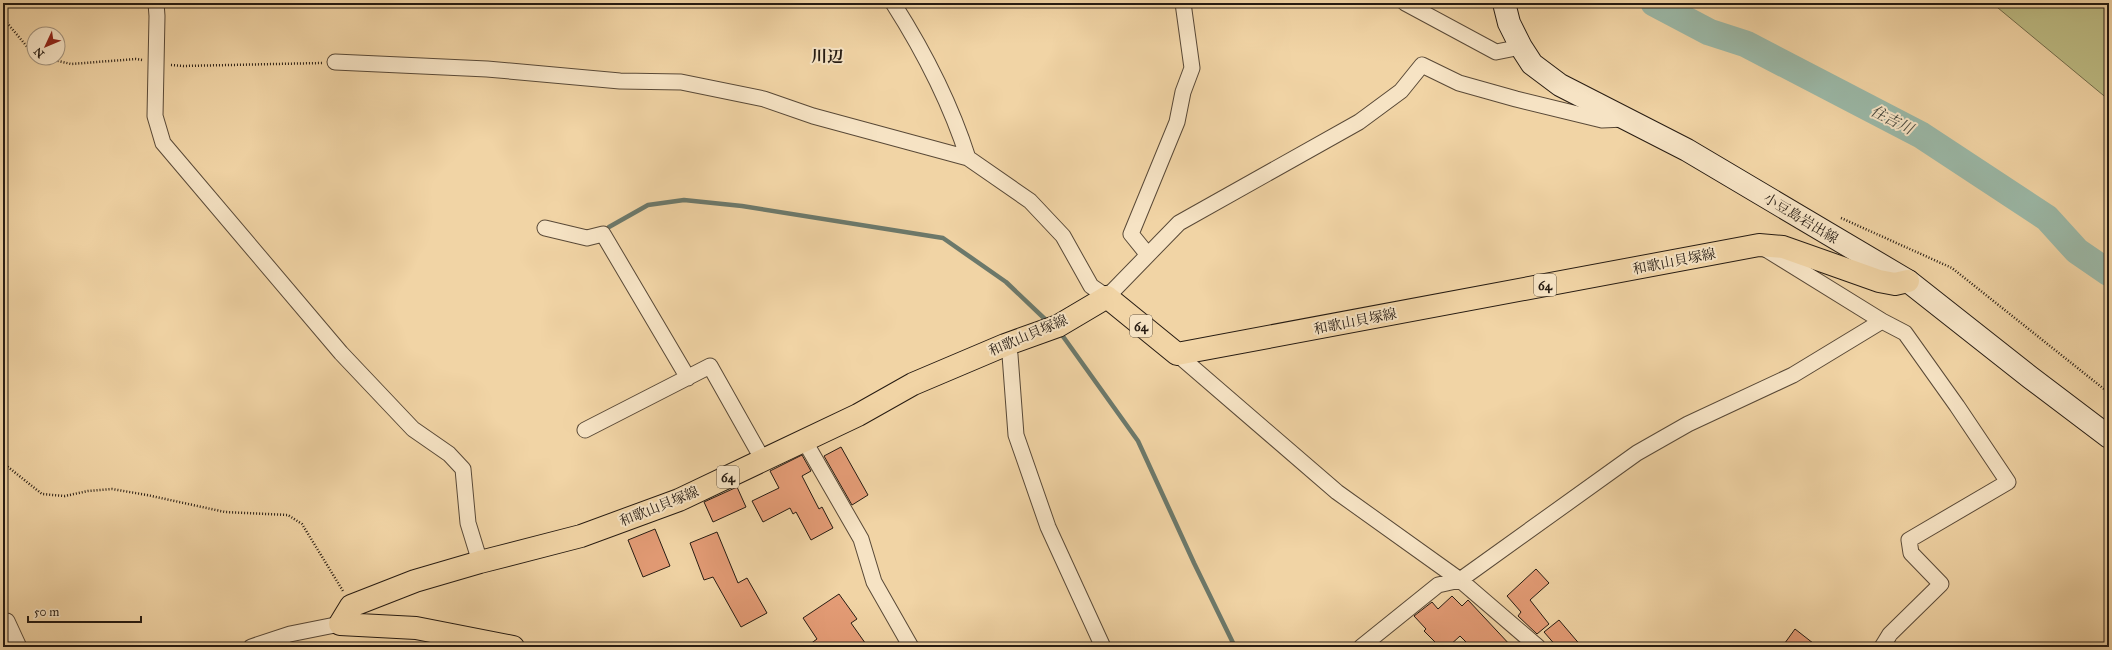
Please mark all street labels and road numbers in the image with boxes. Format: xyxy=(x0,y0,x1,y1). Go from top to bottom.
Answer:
street label: 小豆島岩出線 xyxy=(1760,190,1841,247)
street label: 和歌山貝塚線 xyxy=(1631,245,1717,278)
road number: 64 xyxy=(1534,274,1556,296)
street label: 和歌山貝塚線 xyxy=(1312,305,1398,338)
street label: 和歌山貝塚線 xyxy=(986,311,1070,360)
road number: 64 xyxy=(1130,315,1152,337)
road number: 64 xyxy=(717,466,739,488)
street label: 和歌山貝塚線 xyxy=(617,483,701,530)

